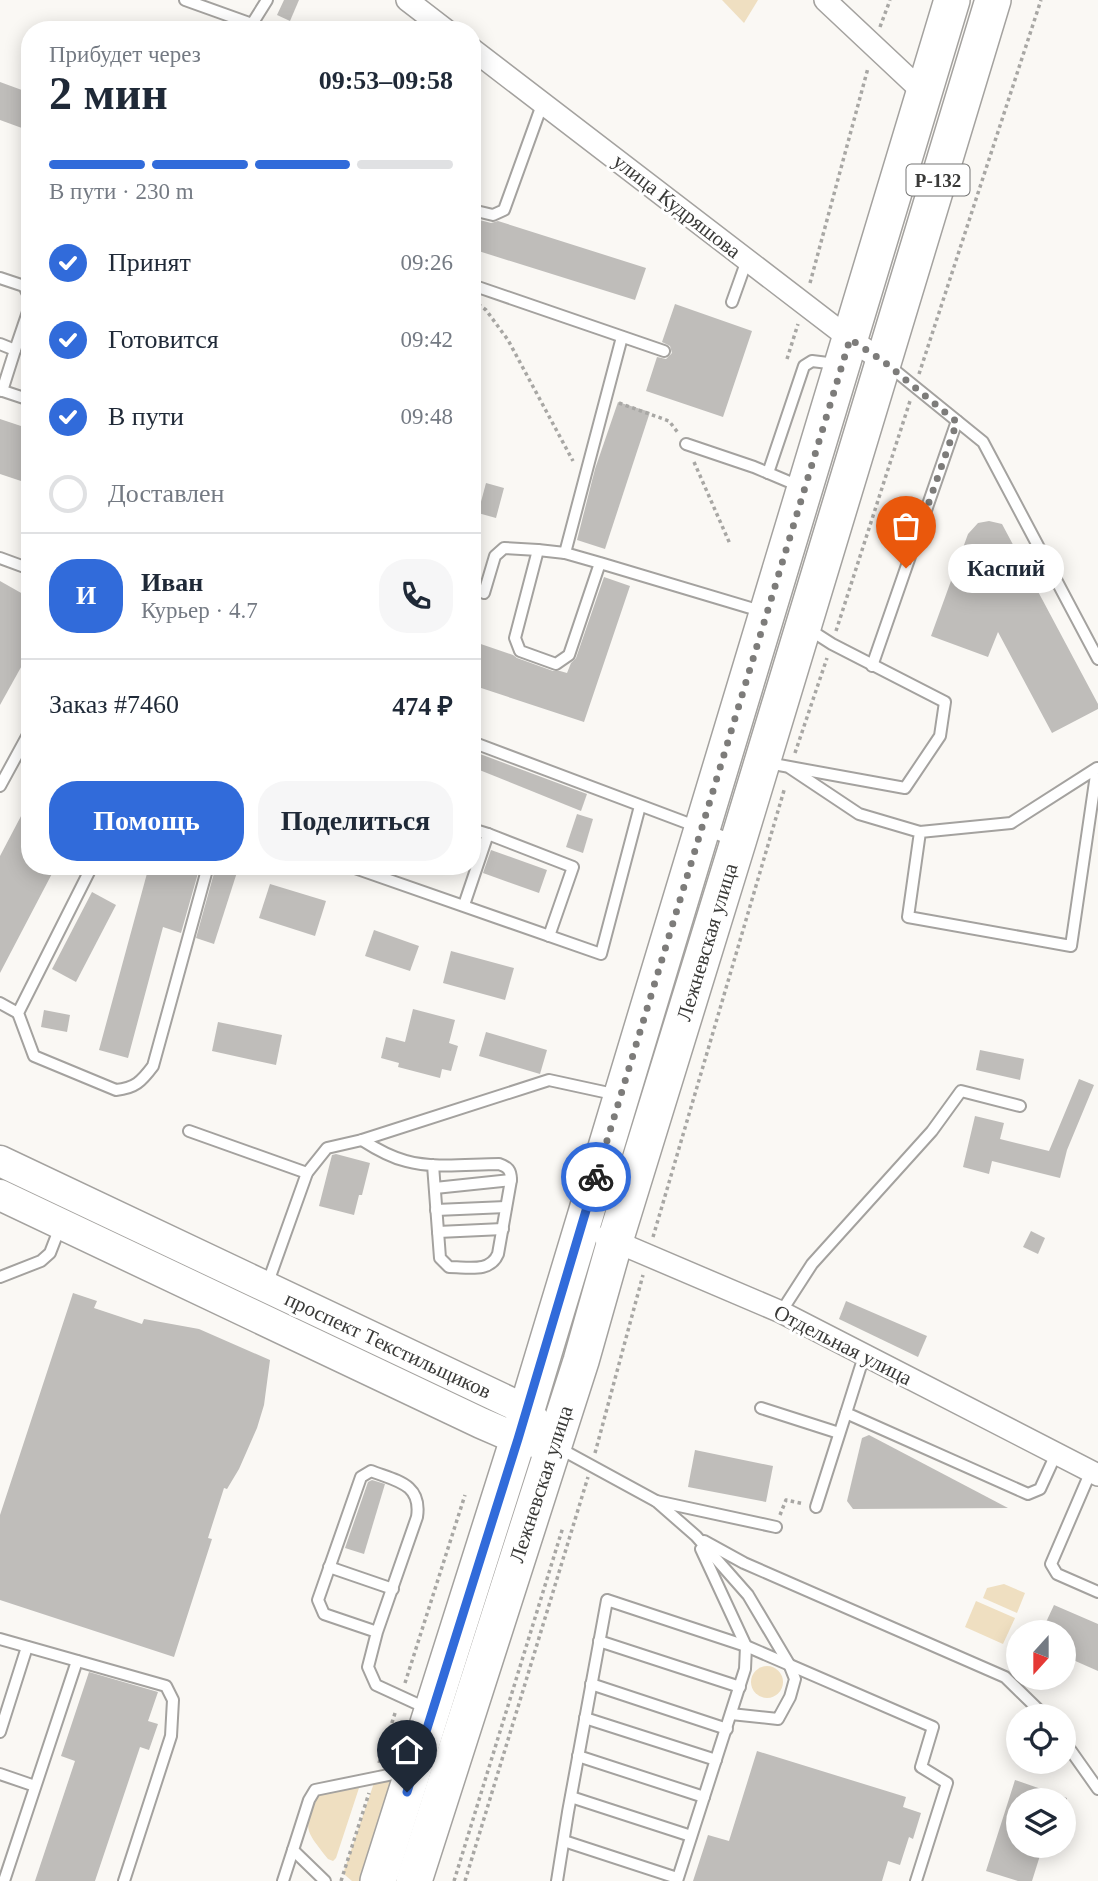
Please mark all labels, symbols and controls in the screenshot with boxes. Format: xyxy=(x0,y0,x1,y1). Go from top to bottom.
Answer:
text: Прибудет через xyxy=(49,42,201,67)
text: 09:53–09:58 xyxy=(319,66,453,95)
text: 2 мин xyxy=(49,68,168,119)
street label: улица Кудряшова xyxy=(608,149,746,264)
road number: Р-132 xyxy=(906,164,970,196)
text: В пути · 230 m xyxy=(49,179,194,204)
icon: check xyxy=(49,244,87,282)
text: Принят xyxy=(108,248,191,277)
text: 09:26 xyxy=(401,250,453,275)
icon: check xyxy=(49,321,87,359)
text: Готовится xyxy=(108,325,219,354)
text: 09:42 xyxy=(401,327,453,352)
icon: check xyxy=(49,398,87,436)
text: В пути xyxy=(108,402,184,431)
text: 09:48 xyxy=(401,404,453,429)
text: Доставлен xyxy=(108,479,225,508)
pin xyxy=(876,496,936,568)
icon: bag xyxy=(887,507,925,545)
callout: Каспий xyxy=(948,544,1064,592)
text: Каспий xyxy=(967,556,1045,581)
button: phone xyxy=(379,559,453,633)
text: Иван xyxy=(141,568,203,597)
text: И xyxy=(76,581,96,610)
text: Курьер · 4.7 xyxy=(141,598,258,623)
text: Заказ #7460 xyxy=(49,690,179,719)
text: 474 ₽ xyxy=(392,692,453,721)
button: Помощь xyxy=(49,781,244,861)
button: Поделиться xyxy=(258,781,453,861)
street label: Лежневская улица xyxy=(672,860,743,1024)
courier xyxy=(561,1142,631,1212)
icon: bike xyxy=(577,1158,615,1196)
street label: проспект Текстильщиков xyxy=(281,1287,495,1403)
street label: Отдельная улица xyxy=(770,1300,917,1390)
street label: Лежневская улица xyxy=(504,1402,578,1565)
north arrow xyxy=(1006,1620,1076,1690)
map controls xyxy=(1006,1620,1076,1858)
button: locate xyxy=(1006,1704,1076,1774)
pin xyxy=(377,1720,437,1792)
icon: home xyxy=(388,1731,426,1769)
button: layers xyxy=(1006,1788,1076,1858)

